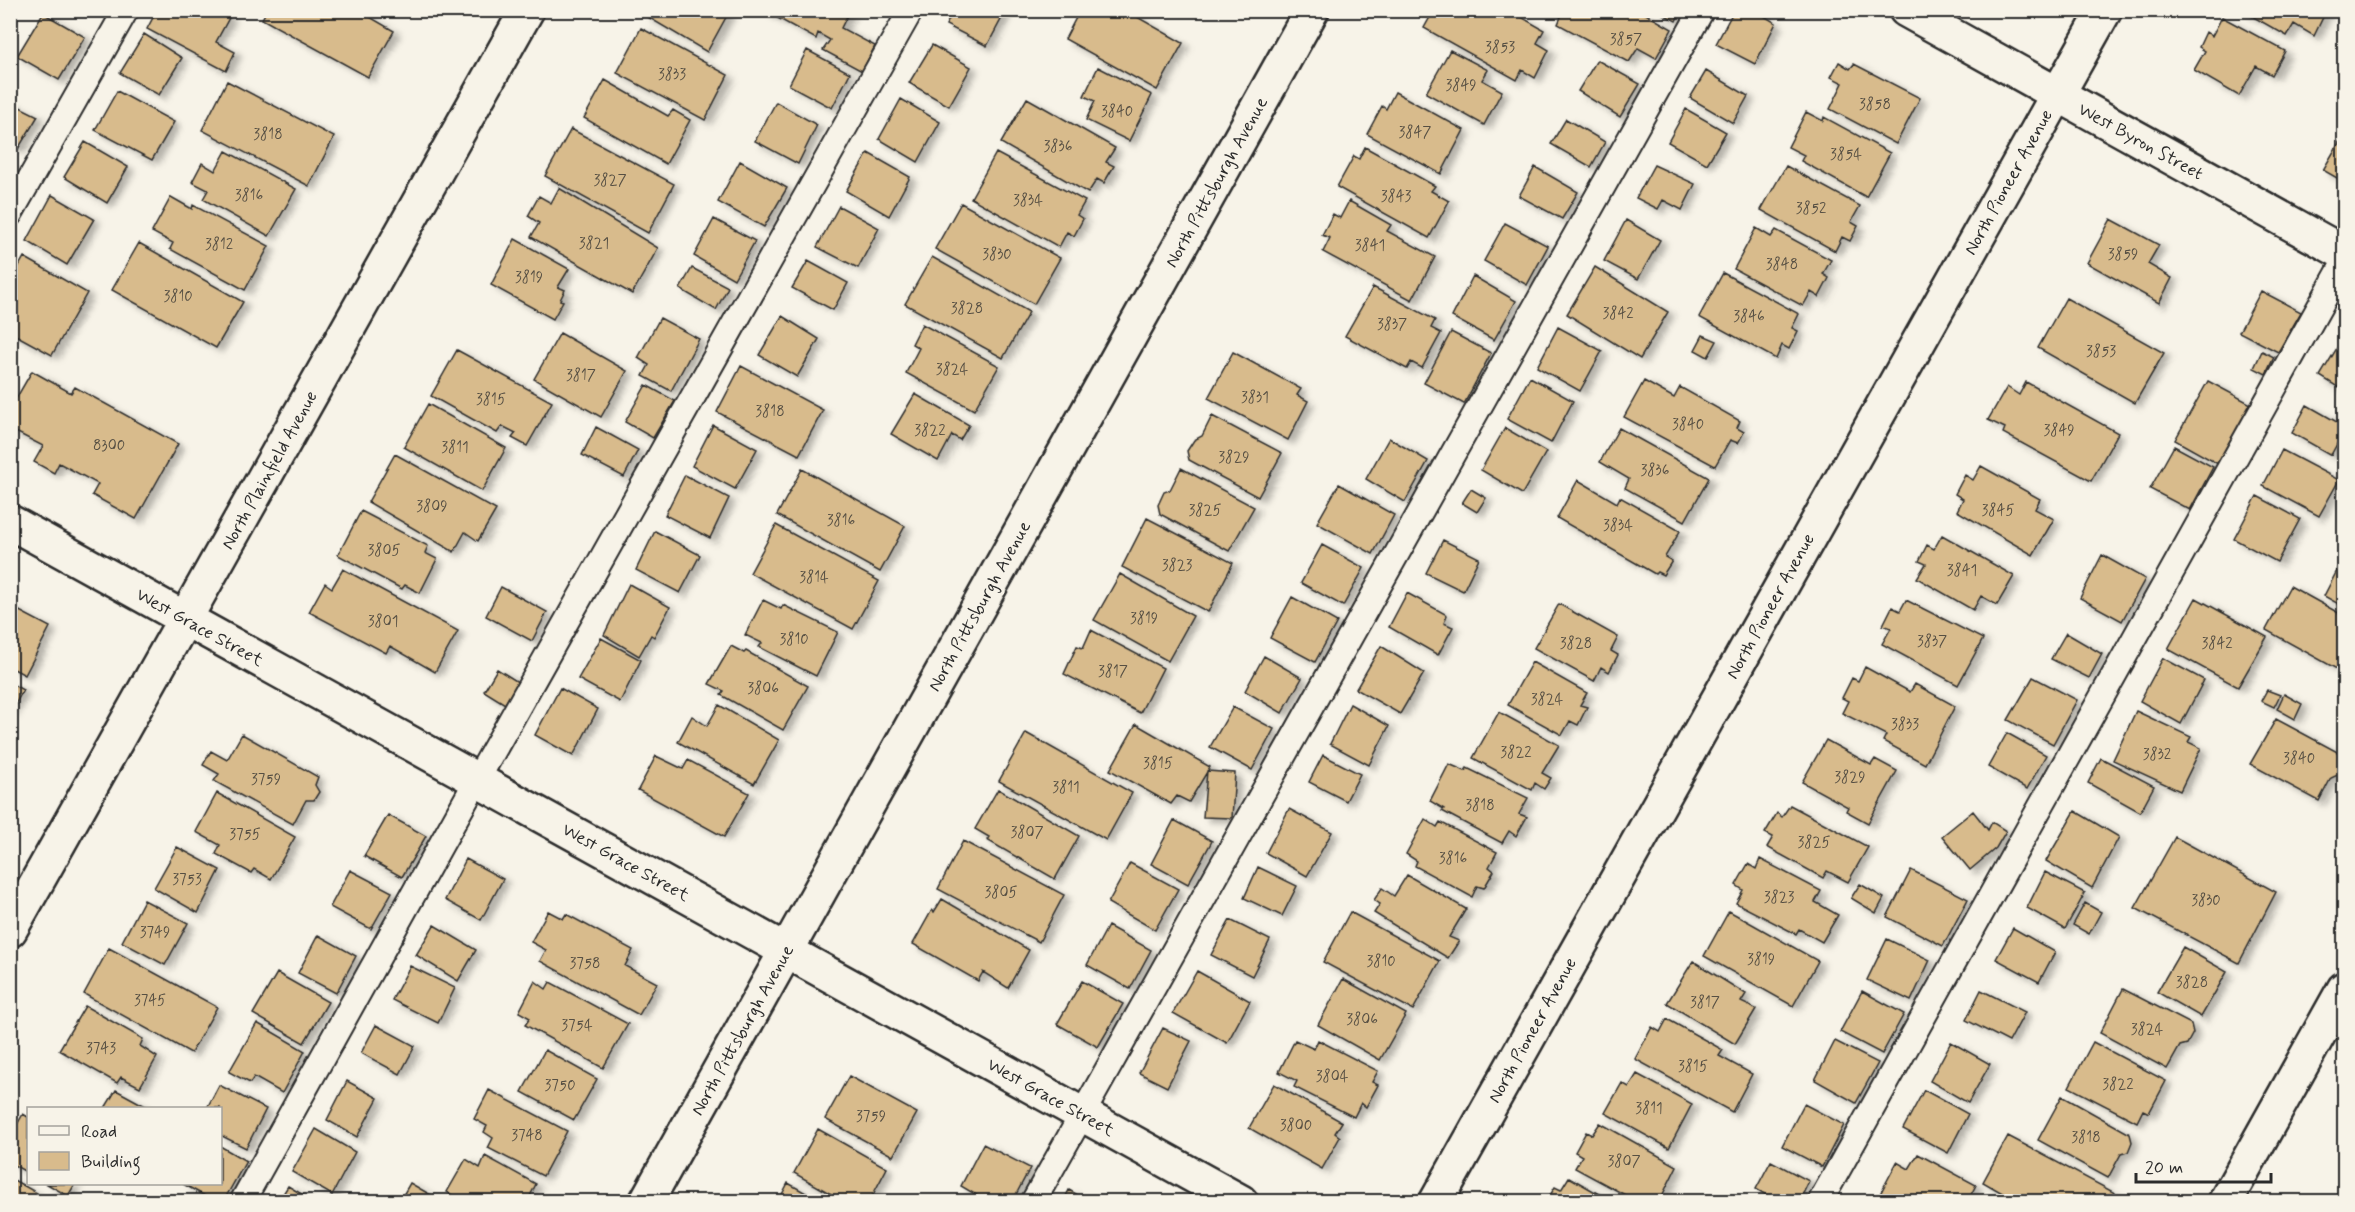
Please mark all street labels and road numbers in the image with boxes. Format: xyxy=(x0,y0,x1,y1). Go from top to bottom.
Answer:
street label: North Pittsburgh Avenue xyxy=(1160,93,1274,272)
street label: West Byron Street xyxy=(2074,98,2208,186)
street label: North Pioneer Avenue xyxy=(1959,105,2059,260)
street label: North Plainfield Avenue xyxy=(216,387,324,554)
street label: North Pittsburgh Avenue xyxy=(923,517,1037,696)
street label: North Pioneer Avenue xyxy=(1721,529,1821,684)
street label: West Grace Street xyxy=(132,583,268,673)
street label: West Grace Street xyxy=(558,818,694,908)
street label: North Pittsburgh Avenue xyxy=(686,941,800,1120)
street label: North Pioneer Avenue xyxy=(1483,953,1583,1108)
street label: West Grace Street xyxy=(983,1053,1119,1143)

